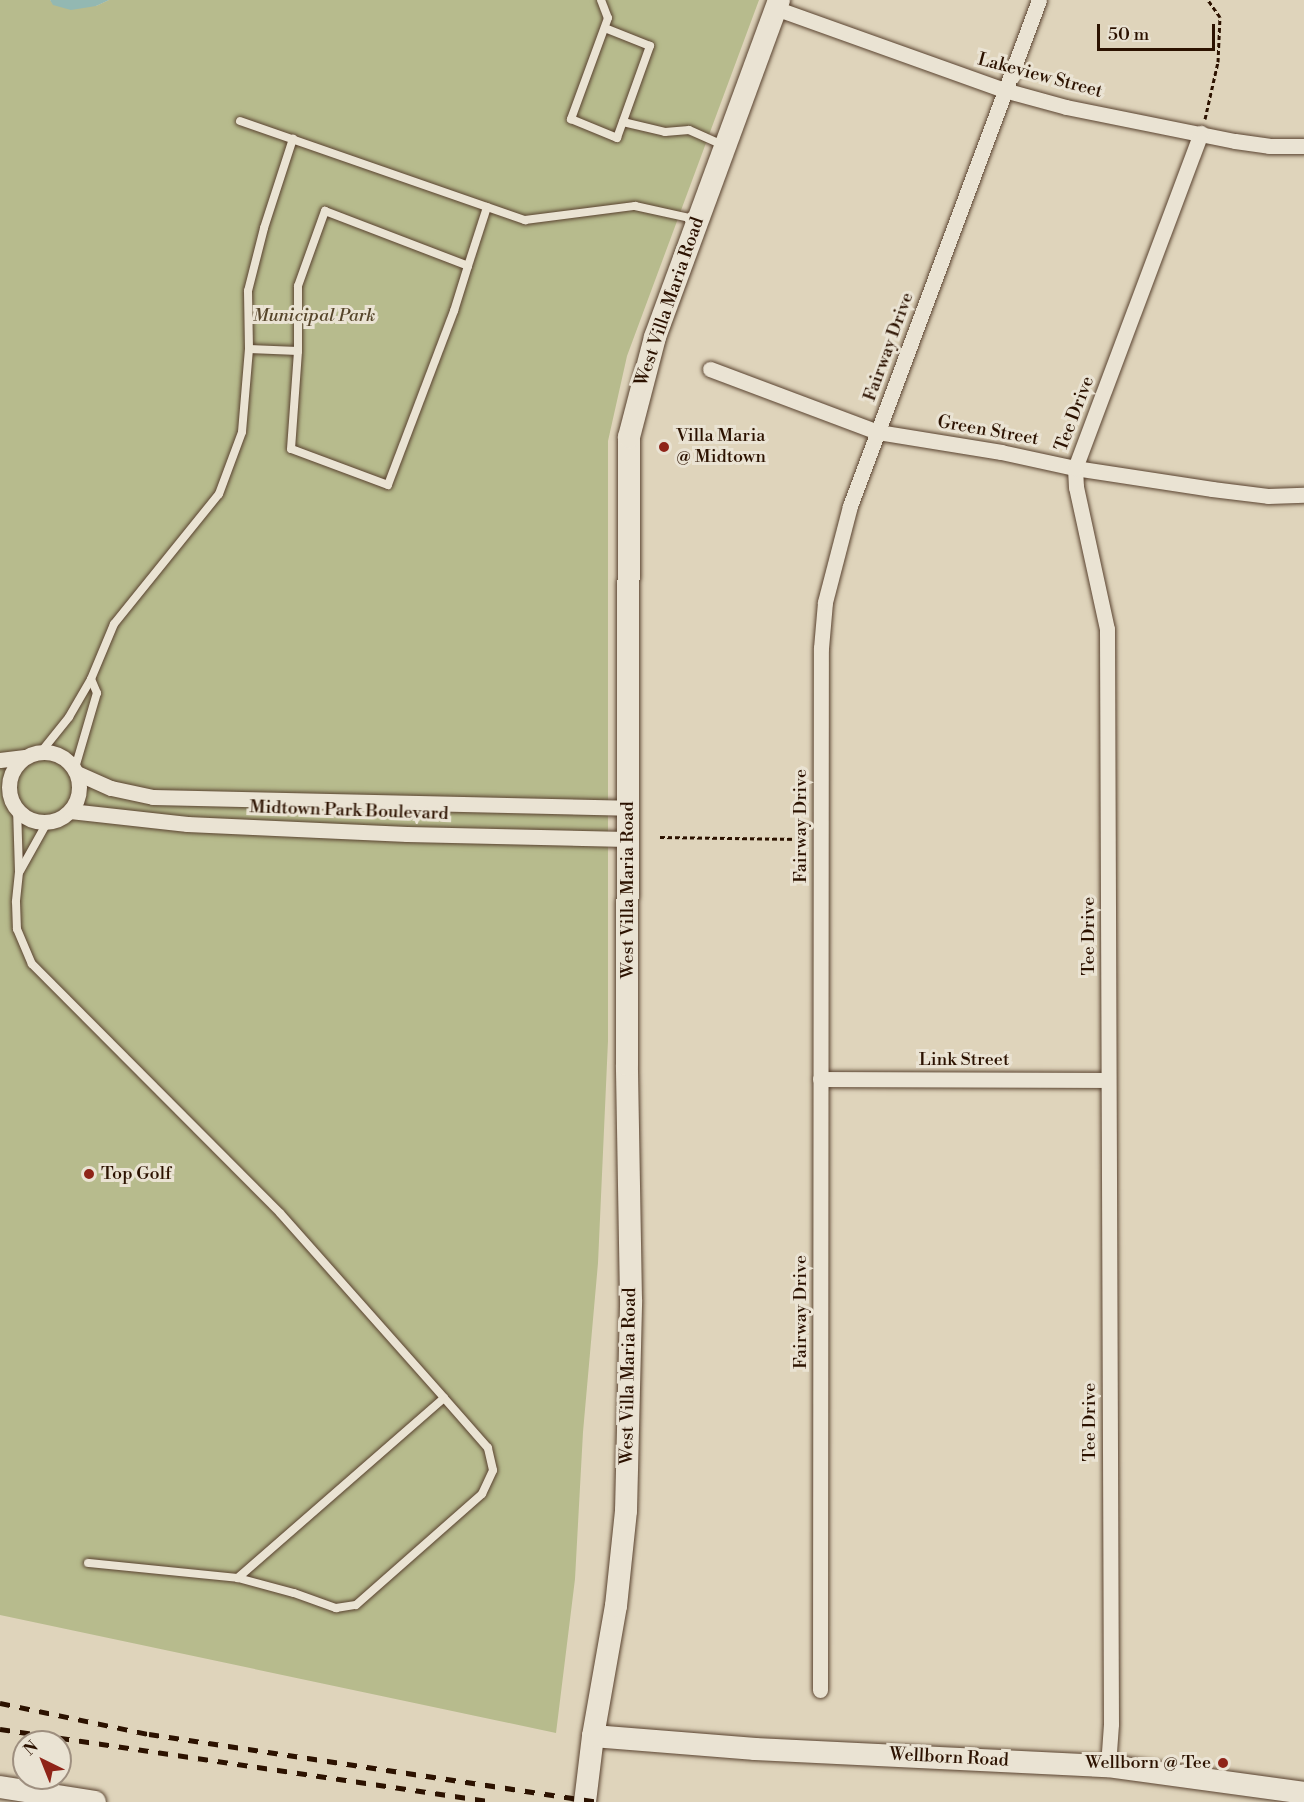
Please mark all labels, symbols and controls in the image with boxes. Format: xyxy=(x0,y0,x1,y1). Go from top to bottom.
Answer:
scale bar xyxy=(1100,12,1218,50)
text: 50 m xyxy=(1108,23,1149,46)
street label: Lakeview Street xyxy=(975,49,1105,103)
street label: West Villa Maria Road xyxy=(631,215,709,389)
street label: Fairway Drive xyxy=(859,290,919,404)
park label: Municipal Park xyxy=(253,305,375,327)
street label: Tee Drive xyxy=(1051,373,1099,455)
street label: Green Street xyxy=(936,411,1040,451)
place label: Villa Maria @ Midtown xyxy=(676,426,766,468)
marker: Villa Maria @ Midtown xyxy=(657,440,671,454)
street label: Fairway Drive xyxy=(790,769,812,883)
street label: Midtown Park Boulevard xyxy=(249,797,449,825)
street label: West Villa Maria Road xyxy=(617,801,639,979)
street label: Tee Drive xyxy=(1078,897,1100,975)
street label: Link Street xyxy=(919,1049,1009,1071)
place label: Top Golf xyxy=(101,1163,171,1185)
marker: Top Golf xyxy=(82,1167,96,1181)
street label: Fairway Drive xyxy=(790,1255,812,1369)
street label: West Villa Maria Road xyxy=(617,1287,641,1465)
street label: Tee Drive xyxy=(1079,1383,1101,1461)
north arrow xyxy=(12,1730,72,1790)
text: N xyxy=(20,1737,43,1760)
street label: Wellborn Road xyxy=(889,1744,1009,1772)
place label: Wellborn @ Tee xyxy=(1085,1752,1211,1774)
marker: Wellborn @ Tee xyxy=(1216,1756,1230,1770)

